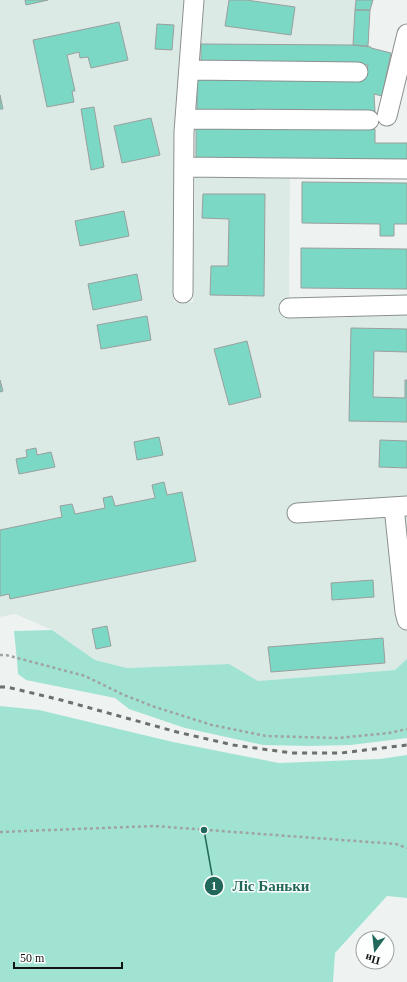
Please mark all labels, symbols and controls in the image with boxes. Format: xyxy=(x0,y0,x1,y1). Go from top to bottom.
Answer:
callout: Ліс Баньки xyxy=(204,873,317,900)
text: Ліс Баньки xyxy=(232,878,310,894)
text: 1 xyxy=(211,879,217,893)
north arrow xyxy=(355,930,395,970)
scale bar xyxy=(14,944,122,970)
text: 50 m xyxy=(20,951,45,965)
text: Пн xyxy=(363,952,381,967)

